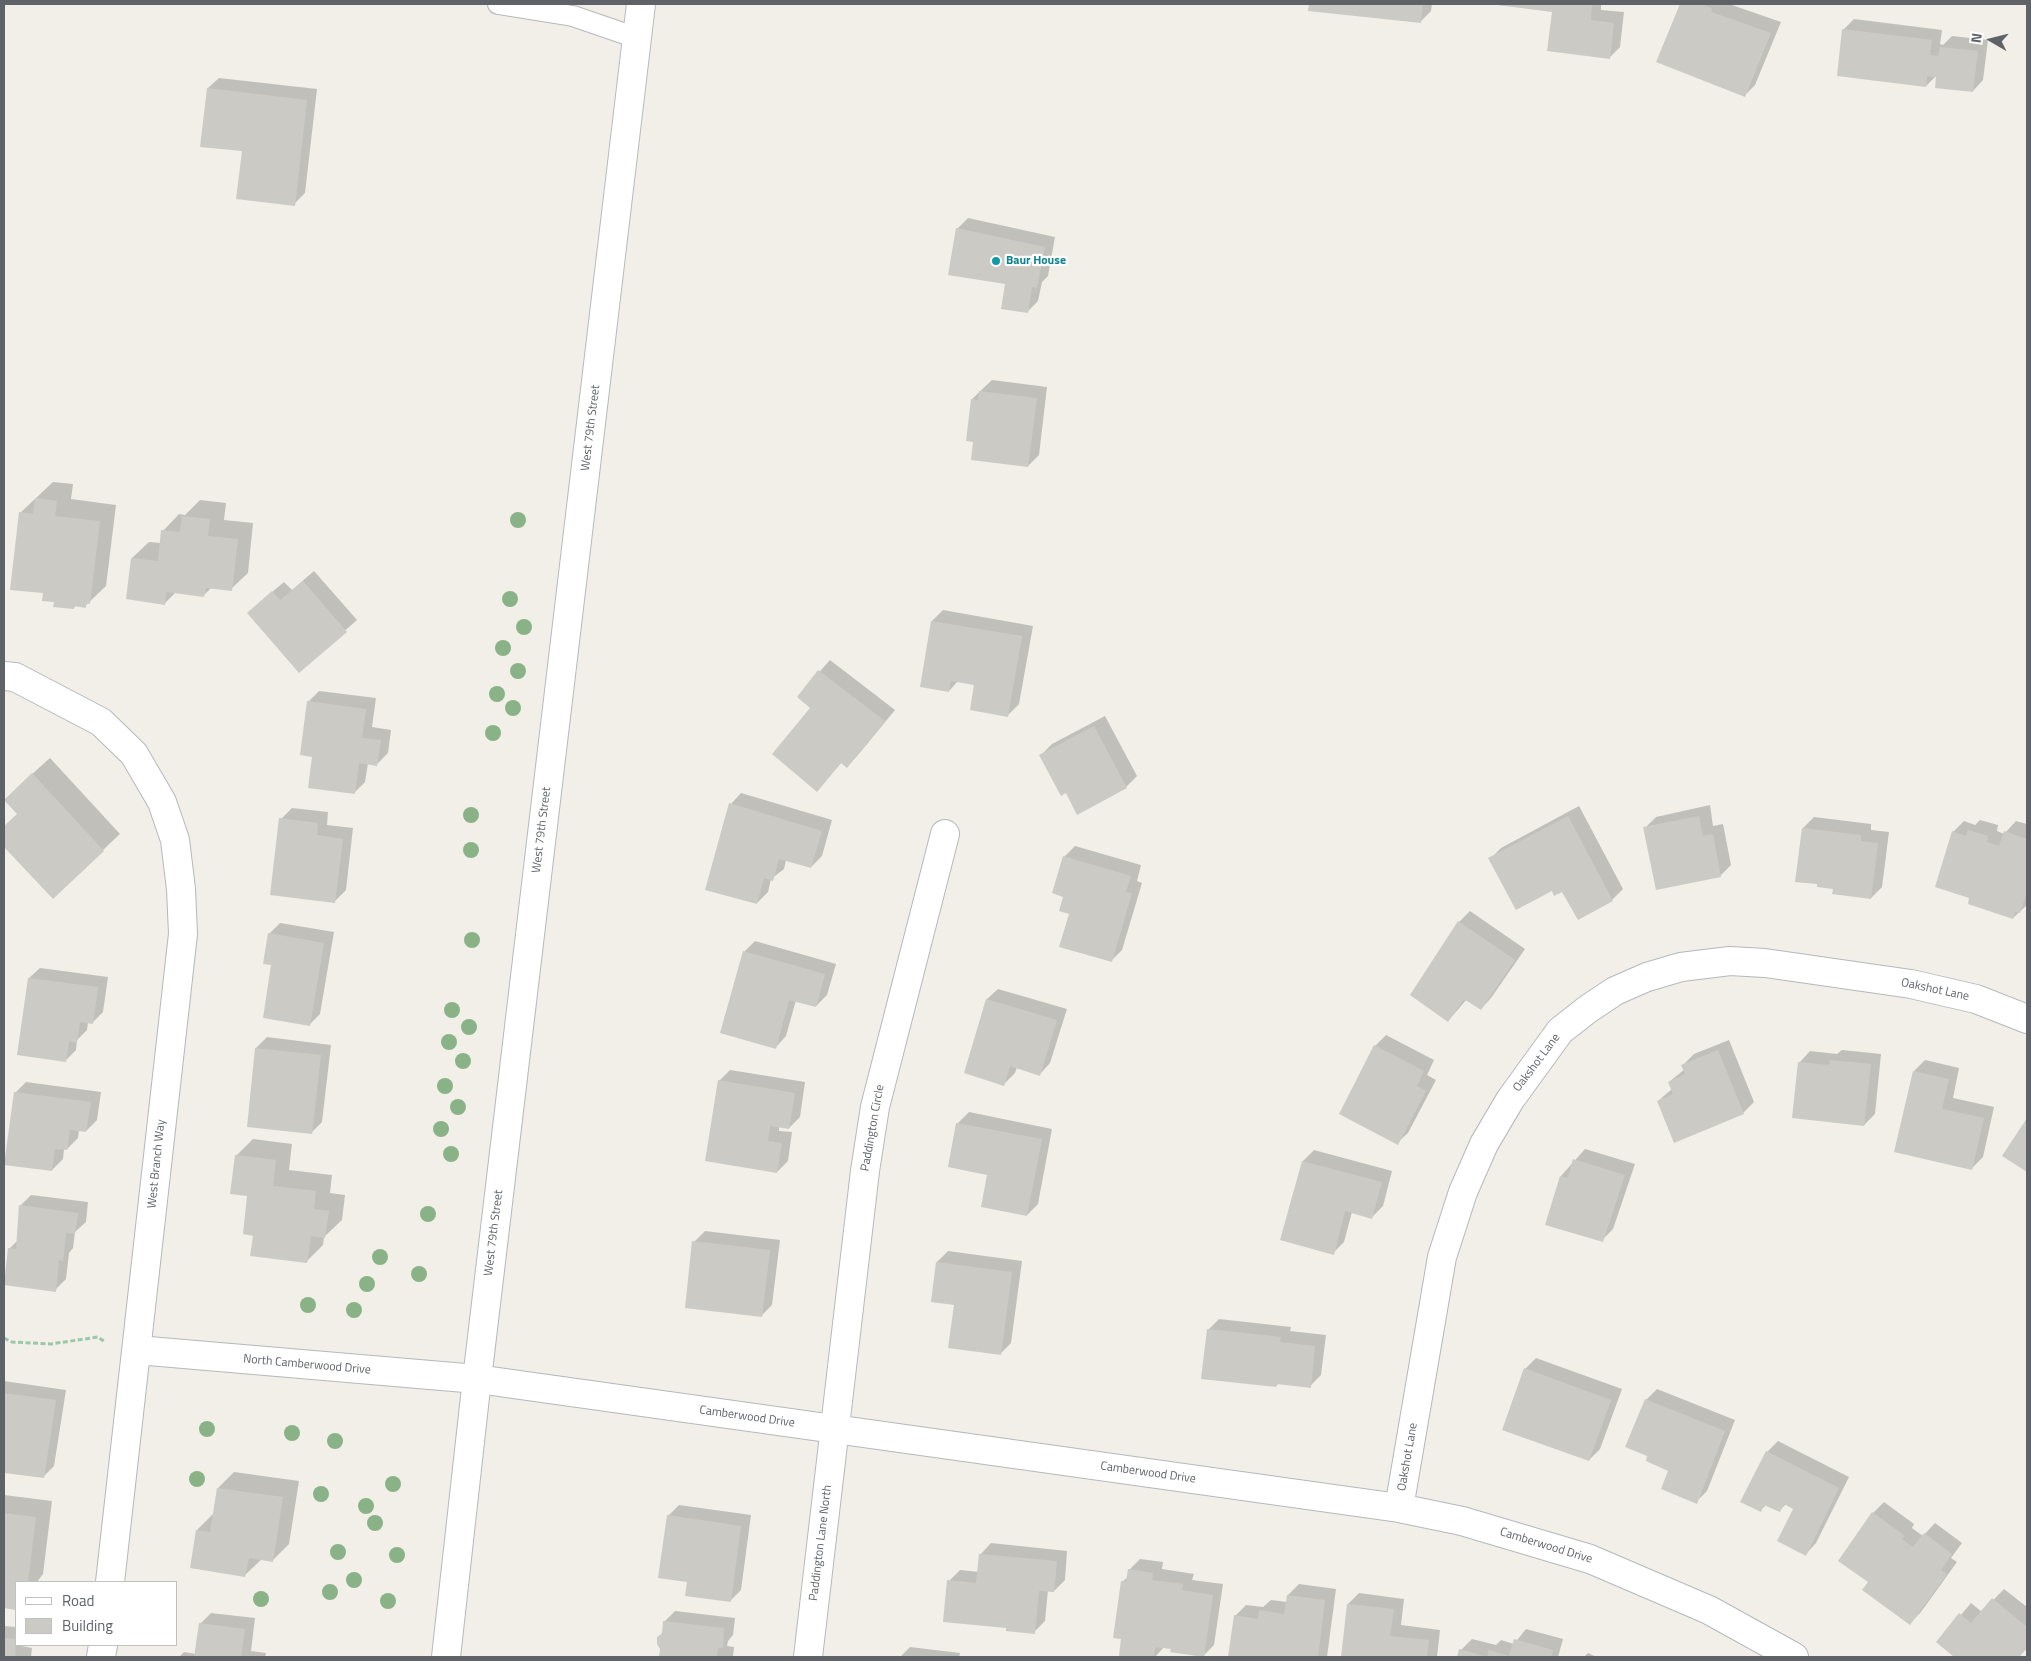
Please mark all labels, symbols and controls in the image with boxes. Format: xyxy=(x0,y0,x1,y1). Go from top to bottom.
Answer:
north arrow xyxy=(1966,15,2016,65)
text: N xyxy=(1965,32,1987,44)
place label: Baur House xyxy=(1006,254,1066,268)
marker: Baur House xyxy=(990,255,1002,267)
street label: West 79th Street xyxy=(579,384,603,472)
street label: West 79th Street xyxy=(530,786,554,874)
street label: Oakshot Lane xyxy=(1900,976,1970,1004)
street label: Oakshot Lane xyxy=(1510,1031,1564,1095)
street label: Paddington Circle xyxy=(858,1083,888,1173)
street label: West Branch Way xyxy=(145,1119,169,1209)
street label: West 79th Street xyxy=(482,1189,506,1277)
street label: North Camberwood Drive xyxy=(243,1352,371,1378)
street label: Camberwood Drive xyxy=(698,1403,796,1431)
street label: Oakshot Lane xyxy=(1395,1422,1421,1492)
street label: Camberwood Drive xyxy=(1099,1459,1197,1487)
street label: Paddington Lane North xyxy=(807,1484,835,1602)
street label: Camberwood Drive xyxy=(1498,1525,1594,1567)
legend xyxy=(15,1581,178,1646)
text: Road xyxy=(62,1589,94,1612)
text: Building xyxy=(62,1614,113,1637)

